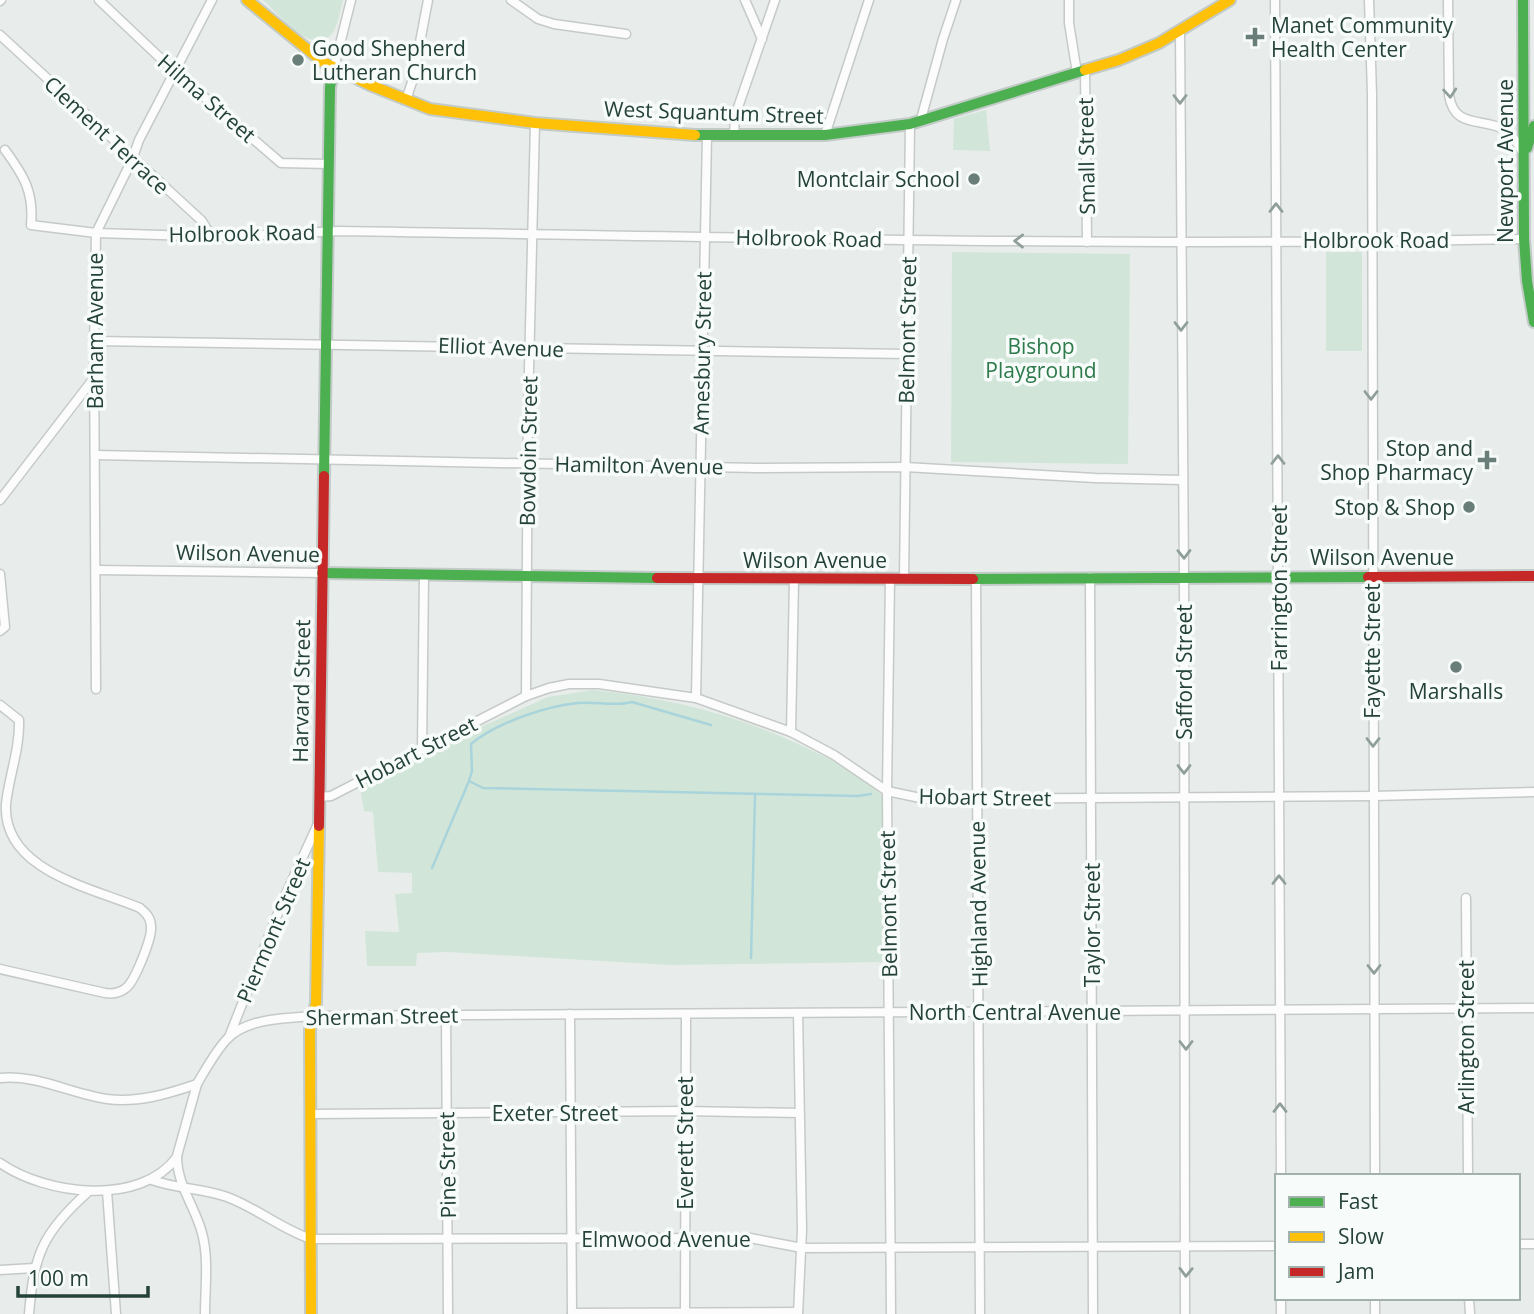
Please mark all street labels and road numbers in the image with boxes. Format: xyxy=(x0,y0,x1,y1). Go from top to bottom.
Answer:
street label: Hilma Street xyxy=(152,48,262,148)
street label: Clement Terrace xyxy=(38,70,176,200)
street label: Newport Avenue xyxy=(1491,79,1519,243)
street label: West Squantum Street xyxy=(604,94,824,130)
street label: Small Street xyxy=(1071,97,1101,215)
street label: Holbrook Road xyxy=(168,218,316,248)
street label: Holbrook Road xyxy=(735,223,883,253)
street label: Holbrook Road xyxy=(1303,226,1449,254)
street label: Barham Avenue xyxy=(81,253,109,409)
street label: Belmont Street xyxy=(892,256,922,404)
street label: Amesbury Street xyxy=(687,271,717,435)
street label: Elliot Avenue xyxy=(437,331,565,363)
street label: Bowdoin Street xyxy=(513,376,543,526)
street label: Hamilton Avenue xyxy=(554,450,724,480)
street label: Farrington Street xyxy=(1265,505,1293,671)
street label: Wilson Avenue xyxy=(176,538,320,568)
street label: Wilson Avenue xyxy=(1310,543,1454,571)
street label: Wilson Avenue xyxy=(743,546,887,574)
street label: Fayette Street xyxy=(1358,583,1386,719)
street label: Safford Street xyxy=(1170,604,1198,740)
street label: Harvard Street xyxy=(286,619,316,763)
street label: Hobart Street xyxy=(350,709,482,795)
street label: Hobart Street xyxy=(918,782,1052,812)
street label: Highland Avenue xyxy=(963,821,993,987)
street label: Belmont Street xyxy=(873,830,903,978)
street label: Piermont Street xyxy=(230,853,316,1007)
street label: Taylor Street xyxy=(1078,863,1106,987)
street label: Arlington Street xyxy=(1452,960,1480,1114)
street label: North Central Avenue xyxy=(909,998,1121,1026)
street label: Sherman Street xyxy=(305,1001,459,1031)
street label: Everett Street xyxy=(671,1076,699,1210)
street label: Exeter Street xyxy=(492,1099,618,1127)
street label: Pine Street xyxy=(432,1111,462,1219)
street label: Elmwood Avenue xyxy=(581,1225,751,1253)

